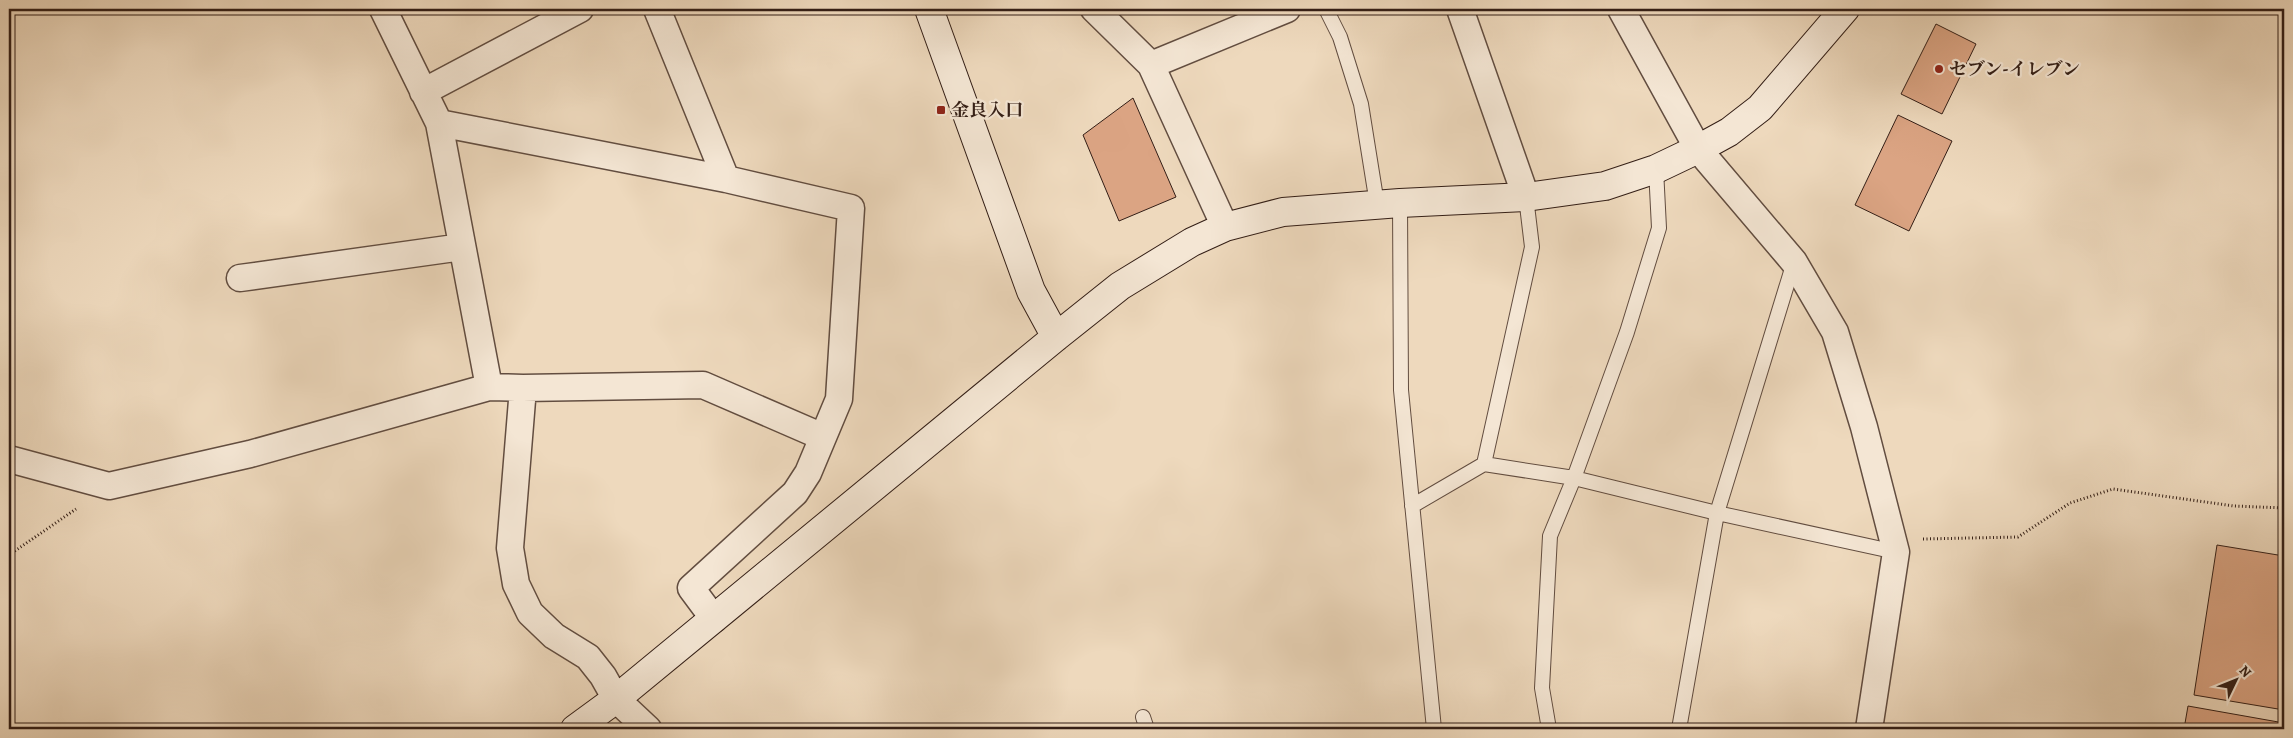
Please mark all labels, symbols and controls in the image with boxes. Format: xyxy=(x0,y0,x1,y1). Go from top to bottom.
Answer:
place label: セブン-イレブン xyxy=(1949,57,2080,81)
marker: セブン-イレブン xyxy=(1933,63,1945,75)
place label: 金良入口 xyxy=(951,98,1023,122)
marker: 金良入口 xyxy=(935,104,947,116)
north arrow xyxy=(2210,656,2260,706)
text: N xyxy=(2235,661,2256,682)

